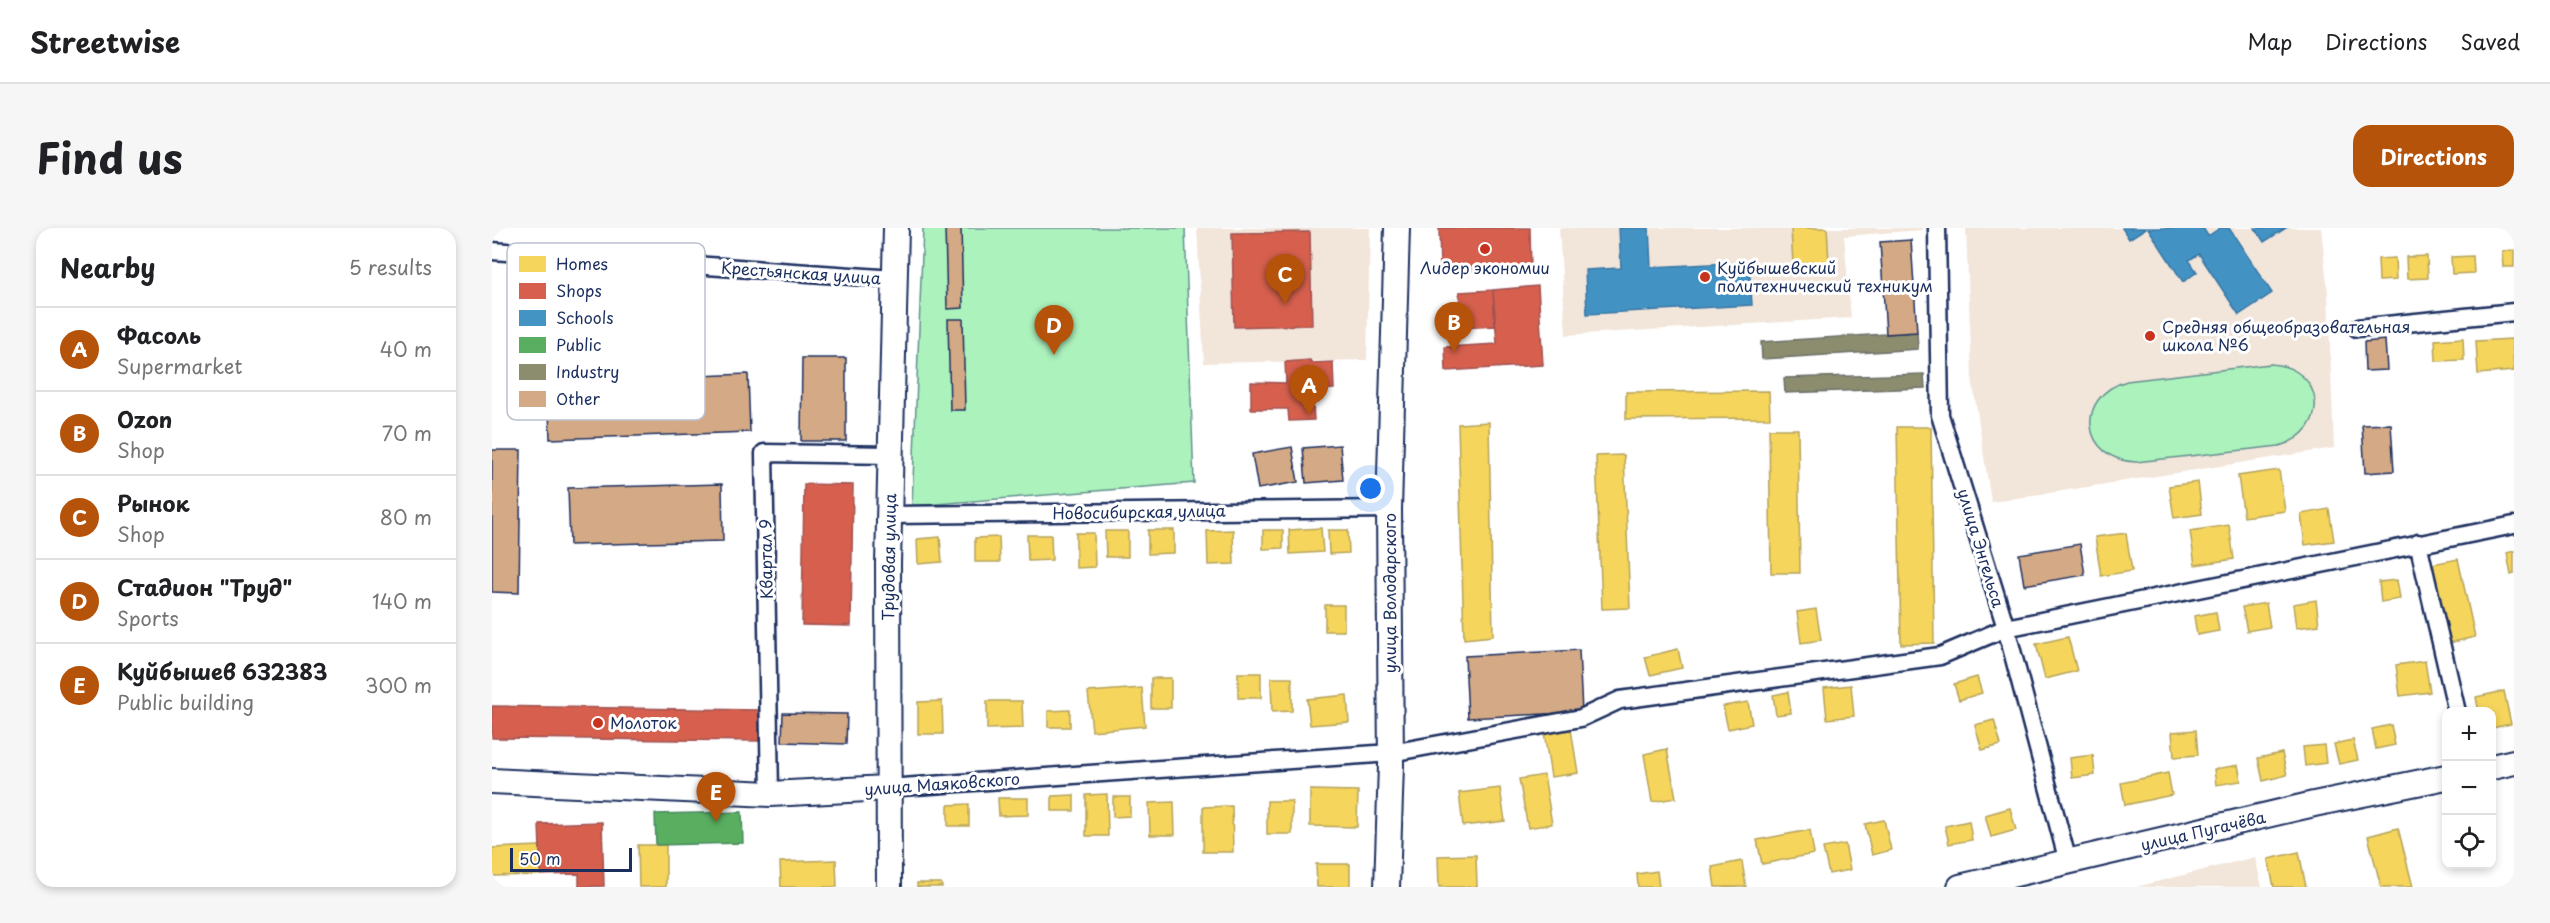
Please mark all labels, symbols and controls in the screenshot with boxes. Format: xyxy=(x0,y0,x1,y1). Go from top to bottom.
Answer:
text: Streetwise xyxy=(30,20,180,63)
text: Map xyxy=(2247,25,2292,57)
text: Directions xyxy=(2325,25,2427,57)
text: Saved xyxy=(2460,25,2520,57)
text: Find us xyxy=(36,125,183,188)
button: Directions xyxy=(2353,125,2514,187)
marker: Лидер экономии xyxy=(1478,242,1492,256)
legend xyxy=(507,243,705,420)
text: Nearby xyxy=(60,248,155,287)
text: Homes xyxy=(556,251,608,275)
text: 5 results xyxy=(349,252,432,282)
street label: Крестьянская улица xyxy=(720,254,882,290)
pin: C xyxy=(1266,254,1304,304)
place label: Лидер экономии xyxy=(1420,255,1550,279)
place label: Куйбышевский политехнический техникум xyxy=(1717,255,1933,297)
marker: Куйбышевский политехнический техникум xyxy=(1698,270,1712,284)
text: Shops xyxy=(556,278,602,302)
pin: B xyxy=(1434,302,1474,352)
text: Schools xyxy=(556,305,614,329)
pin: D xyxy=(1034,306,1074,355)
place label: Средняя общеобразовательная школа №6 xyxy=(2162,314,2410,356)
text: Фасоль xyxy=(117,318,201,351)
marker: Средняя общеобразовательная школа №6 xyxy=(2143,329,2157,343)
text: Public xyxy=(556,332,601,356)
text: A xyxy=(72,334,87,364)
text: 40 m xyxy=(380,334,432,364)
text: Supermarket xyxy=(117,351,243,381)
text: Industry xyxy=(556,359,619,383)
pin: A xyxy=(1290,366,1328,415)
text: Other xyxy=(556,386,600,410)
text: Ozon xyxy=(117,402,172,435)
text: B xyxy=(73,418,86,448)
text: 70 m xyxy=(382,418,432,448)
text: Shop xyxy=(117,435,165,465)
your location xyxy=(1356,474,1385,503)
street label: улица Энгельса xyxy=(1952,485,2011,610)
text: Рынок xyxy=(117,486,190,519)
street label: Трудовая улица xyxy=(875,493,901,621)
street label: Новосибирская улица xyxy=(1052,497,1226,525)
text: C xyxy=(72,502,87,532)
text: 80 m xyxy=(380,502,432,532)
street label: улица Володарского xyxy=(1377,513,1401,673)
text: Shop xyxy=(117,519,165,549)
street label: Квартал 9 xyxy=(752,519,778,599)
text: Стадион "Труд" xyxy=(117,570,292,603)
text: D xyxy=(72,586,87,616)
text: 140 m xyxy=(372,586,432,616)
text: Sports xyxy=(117,603,179,633)
text: Куйбышев 632383 xyxy=(117,654,328,687)
text: E xyxy=(73,670,86,700)
text: 300 m xyxy=(365,670,432,700)
text: Public building xyxy=(117,687,254,717)
map controls xyxy=(2442,707,2496,869)
button: + xyxy=(2442,707,2496,761)
place label: Молоток xyxy=(610,710,677,734)
marker: Молоток xyxy=(591,716,605,730)
button: − xyxy=(2442,761,2496,815)
street label: улица Маяковского xyxy=(863,766,1021,800)
pin: E xyxy=(696,772,736,822)
street label: улица Пугачёва xyxy=(2138,804,2268,856)
button: locate xyxy=(2442,815,2496,869)
scale bar xyxy=(510,845,632,872)
text: 50 m xyxy=(519,846,560,870)

